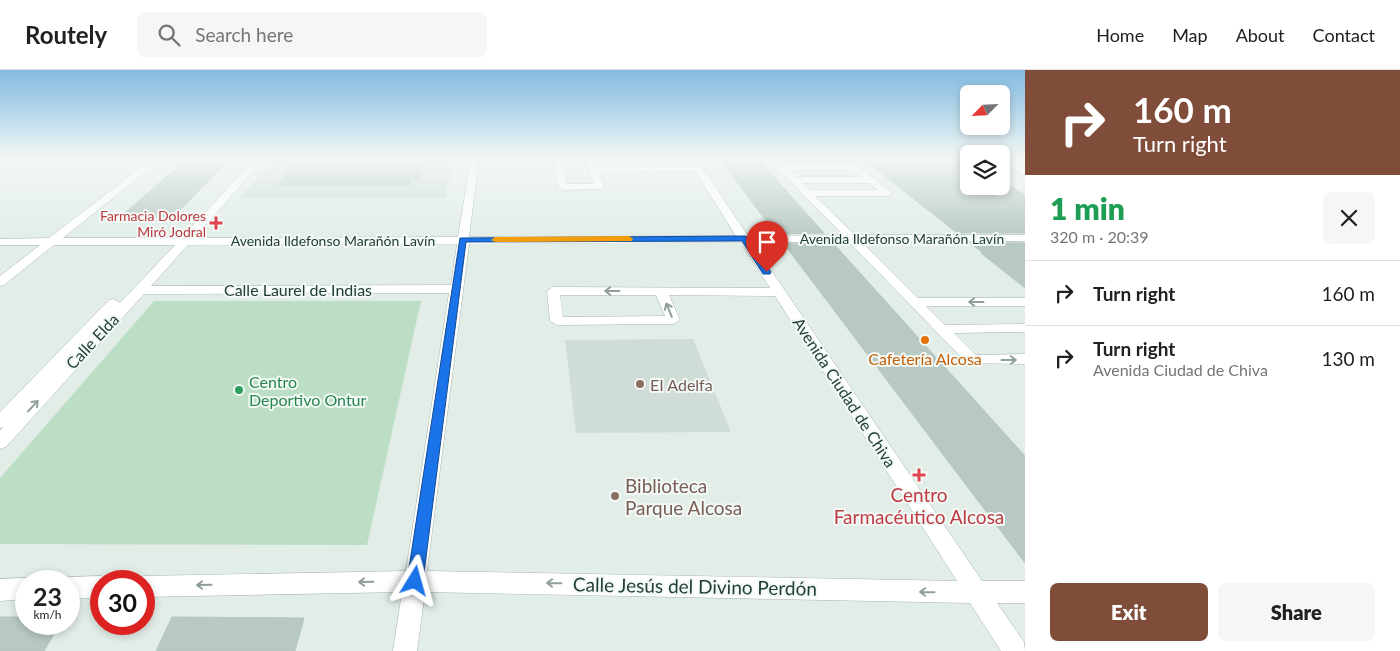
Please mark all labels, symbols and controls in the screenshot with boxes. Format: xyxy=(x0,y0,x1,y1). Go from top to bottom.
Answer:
search box xyxy=(137,12,487,57)
text: Routely xyxy=(25,20,107,49)
icon: search xyxy=(155,21,183,49)
text: Search here xyxy=(195,23,293,46)
text: Home xyxy=(1096,24,1144,46)
text: Map xyxy=(1172,24,1208,46)
text: About xyxy=(1236,24,1285,46)
text: Contact xyxy=(1313,24,1375,46)
north arrow xyxy=(960,85,1010,135)
map controls xyxy=(960,85,1010,195)
text: 160 m xyxy=(1133,88,1232,130)
icon: right xyxy=(1050,90,1115,155)
text: Turn right xyxy=(1133,130,1227,157)
button: layers xyxy=(960,145,1010,195)
text: 1 min xyxy=(1050,190,1125,226)
button: close xyxy=(1323,192,1375,244)
place label: Farmacia Dolores Miró Jodral xyxy=(100,207,206,240)
marker: Farmacia Dolores Miró Jodral xyxy=(210,217,222,229)
pin xyxy=(746,221,788,272)
text: 320 m · 20:39 xyxy=(1050,227,1149,246)
icon: arrive xyxy=(753,228,781,256)
street label: Avenida Ildefonso Marañón Lavín xyxy=(800,230,1004,247)
street label: Avenida Ildefonso Marañón Lavín xyxy=(231,232,435,249)
icon: right xyxy=(1050,279,1078,307)
street label: Calle Laurel de Indias xyxy=(224,280,372,299)
text: Turn right xyxy=(1093,282,1175,305)
text: 160 m xyxy=(1321,282,1375,305)
one-way arrow xyxy=(605,286,621,296)
one-way arrow xyxy=(969,297,985,307)
one-way arrow xyxy=(663,303,673,318)
street label: Calle Elda xyxy=(62,309,122,373)
street label: Avenida Ciudad de Chiva xyxy=(789,314,901,470)
marker: Cafetería Alcosa xyxy=(919,334,931,346)
text: Turn right xyxy=(1093,337,1175,360)
icon: right xyxy=(1050,344,1078,372)
text: 130 m xyxy=(1321,347,1375,370)
place label: Cafetería Alcosa xyxy=(868,349,982,368)
one-way arrow xyxy=(1000,355,1017,365)
text: Avenida Ciudad de Chiva xyxy=(1093,360,1268,379)
place label: Centro Deportivo Ontur xyxy=(249,372,367,409)
place label: EI Adelfa xyxy=(650,375,713,394)
marker: EI Adelfa xyxy=(634,378,646,390)
marker: Centro Deportivo Ontur xyxy=(233,384,245,396)
one-way arrow xyxy=(27,399,39,412)
marker: Centro Farmacéutico Alcosa xyxy=(913,469,925,481)
place label: Biblioteca Parque Alcosa xyxy=(625,474,742,519)
place label: Centro Farmacéutico Alcosa xyxy=(834,483,1004,528)
marker: Biblioteca Parque Alcosa xyxy=(609,490,621,502)
position arrow xyxy=(388,554,440,606)
speed limit sign: 30 xyxy=(90,570,155,635)
street label: Calle Jesús del Divino Perdón xyxy=(573,572,817,600)
one-way arrow xyxy=(359,577,375,587)
one-way arrow xyxy=(547,578,563,588)
one-way arrow xyxy=(196,580,212,590)
text: 23 xyxy=(33,581,62,611)
button: Exit xyxy=(1050,583,1208,641)
button: Share xyxy=(1218,583,1375,641)
one-way arrow xyxy=(919,587,936,597)
text: km/h xyxy=(33,607,62,622)

